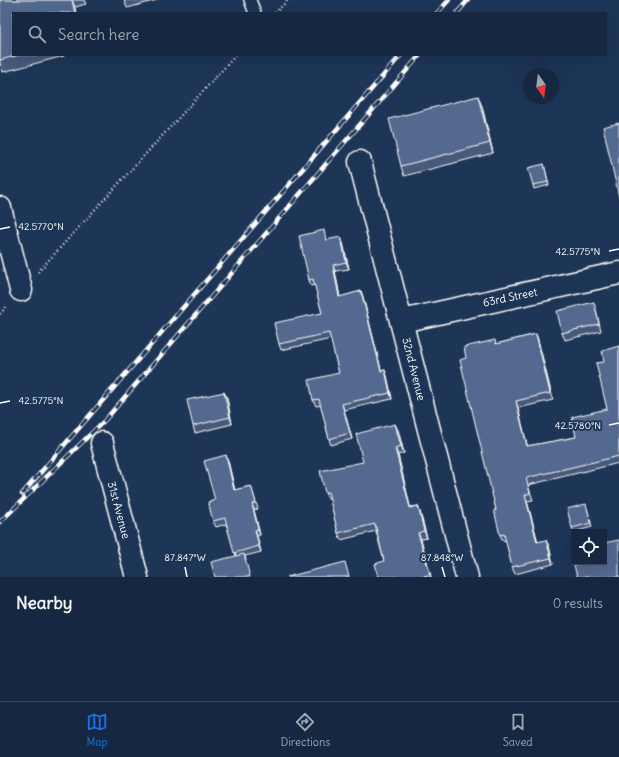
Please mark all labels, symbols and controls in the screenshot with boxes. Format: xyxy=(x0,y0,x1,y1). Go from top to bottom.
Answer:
search box xyxy=(12,12,607,56)
icon: search xyxy=(26,23,48,45)
text: Search here xyxy=(58,25,139,44)
north arrow xyxy=(523,68,559,104)
text: 42.5770°N xyxy=(18,220,64,233)
text: 42.5775°N xyxy=(556,245,600,258)
street label: 63rd Street xyxy=(481,284,539,310)
street label: 32nd Avenue xyxy=(399,336,429,402)
text: 42.5775°N xyxy=(19,394,63,407)
text: 42.5780°N xyxy=(555,419,601,432)
street label: 31st Avenue xyxy=(105,480,133,540)
map controls xyxy=(571,529,607,565)
button: locate xyxy=(571,529,607,565)
text: 87.847°W xyxy=(164,551,206,564)
text: 87.848°W xyxy=(421,551,463,564)
text: Nearby xyxy=(16,592,72,614)
text: 0 results xyxy=(553,595,603,612)
tab: Map xyxy=(86,711,108,749)
tab: Directions xyxy=(281,711,330,749)
tab: Saved xyxy=(503,711,533,749)

